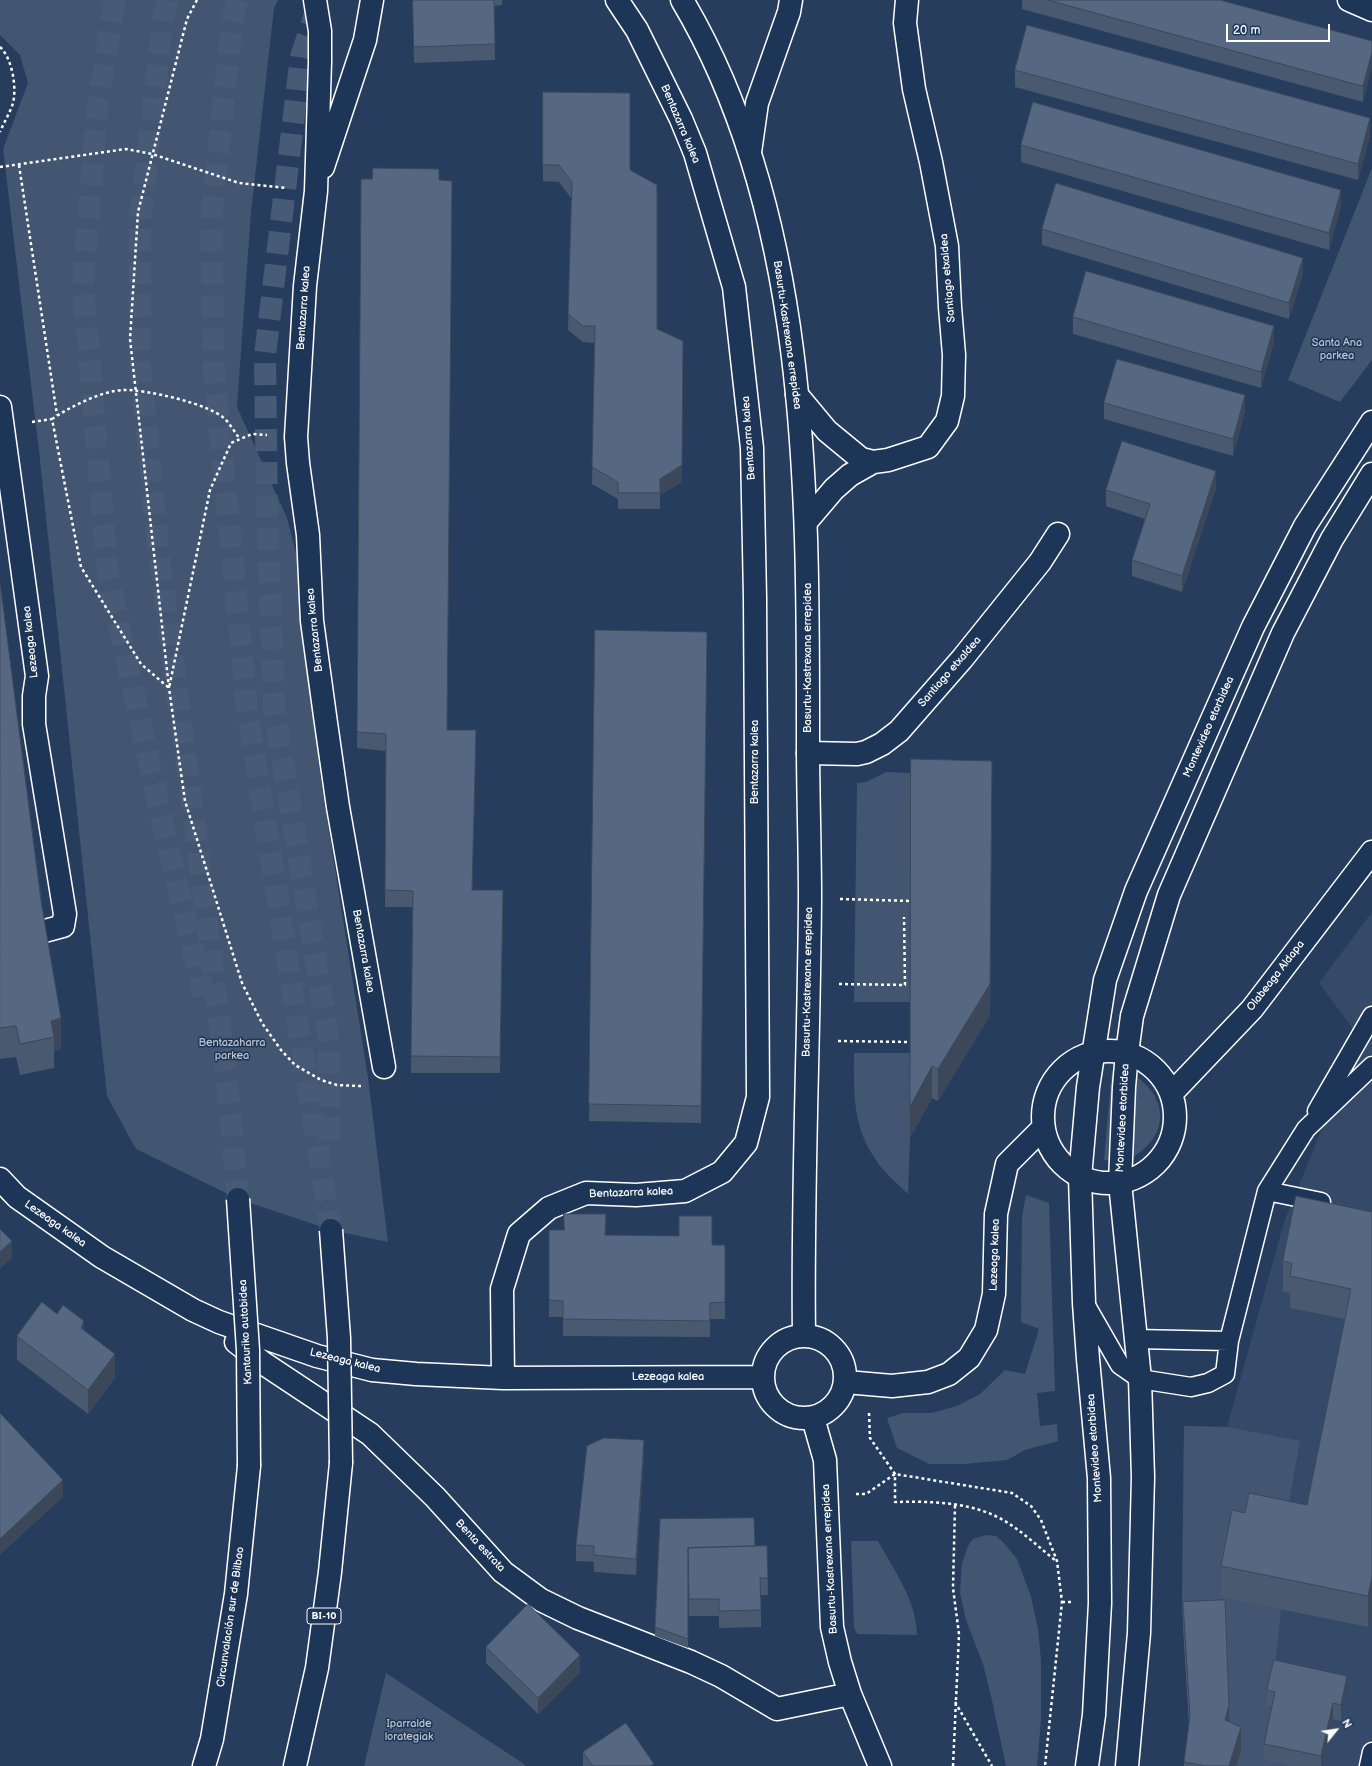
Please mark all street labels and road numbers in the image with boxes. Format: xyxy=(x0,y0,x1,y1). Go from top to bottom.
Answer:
street label: Bentazarra kalea xyxy=(657,83,703,165)
street label: Santiago etxaldea xyxy=(938,233,958,323)
street label: Basurtu-Kastrexana errepidea xyxy=(770,260,804,410)
street label: Bentazarra kalea xyxy=(294,265,314,351)
street label: Bentazarra kalea xyxy=(739,395,759,481)
street label: Basurtu-Kastrexana errepidea xyxy=(801,583,815,733)
street label: Bentazarra kalea xyxy=(304,587,326,673)
street label: Lezeaga kalea xyxy=(21,605,41,679)
street label: Santiago etxaldea xyxy=(916,634,984,710)
street label: Montevideo etorbidea xyxy=(1181,675,1237,779)
street label: Bentazarra kalea xyxy=(748,720,762,804)
street label: Basurtu-Kastrexana errepidea xyxy=(800,907,816,1057)
street label: Bentazarra kalea xyxy=(349,908,377,994)
street label: Olabeaga Aldapa xyxy=(1244,938,1308,1014)
street label: Montevideo etorbidea xyxy=(1114,1063,1132,1173)
street label: Bentazarra kalea xyxy=(589,1185,673,1201)
street label: Lezeaga kalea xyxy=(22,1198,88,1250)
street label: Lezeaga kalea xyxy=(987,1219,1003,1291)
street label: Kantauriko autobidea xyxy=(237,1279,255,1385)
street label: Lezeaga kalea xyxy=(308,1346,382,1376)
street label: Lezeaga kalea xyxy=(632,1370,704,1384)
street label: Montevideo etorbidea xyxy=(1085,1393,1105,1503)
street label: Basurtu-Kastrexana errepidea xyxy=(819,1484,841,1634)
street label: Benta estrata xyxy=(452,1517,508,1575)
street label: Circunvalación sur de Bilbao xyxy=(215,1546,247,1688)
road number: BI-10 xyxy=(307,1608,341,1624)

